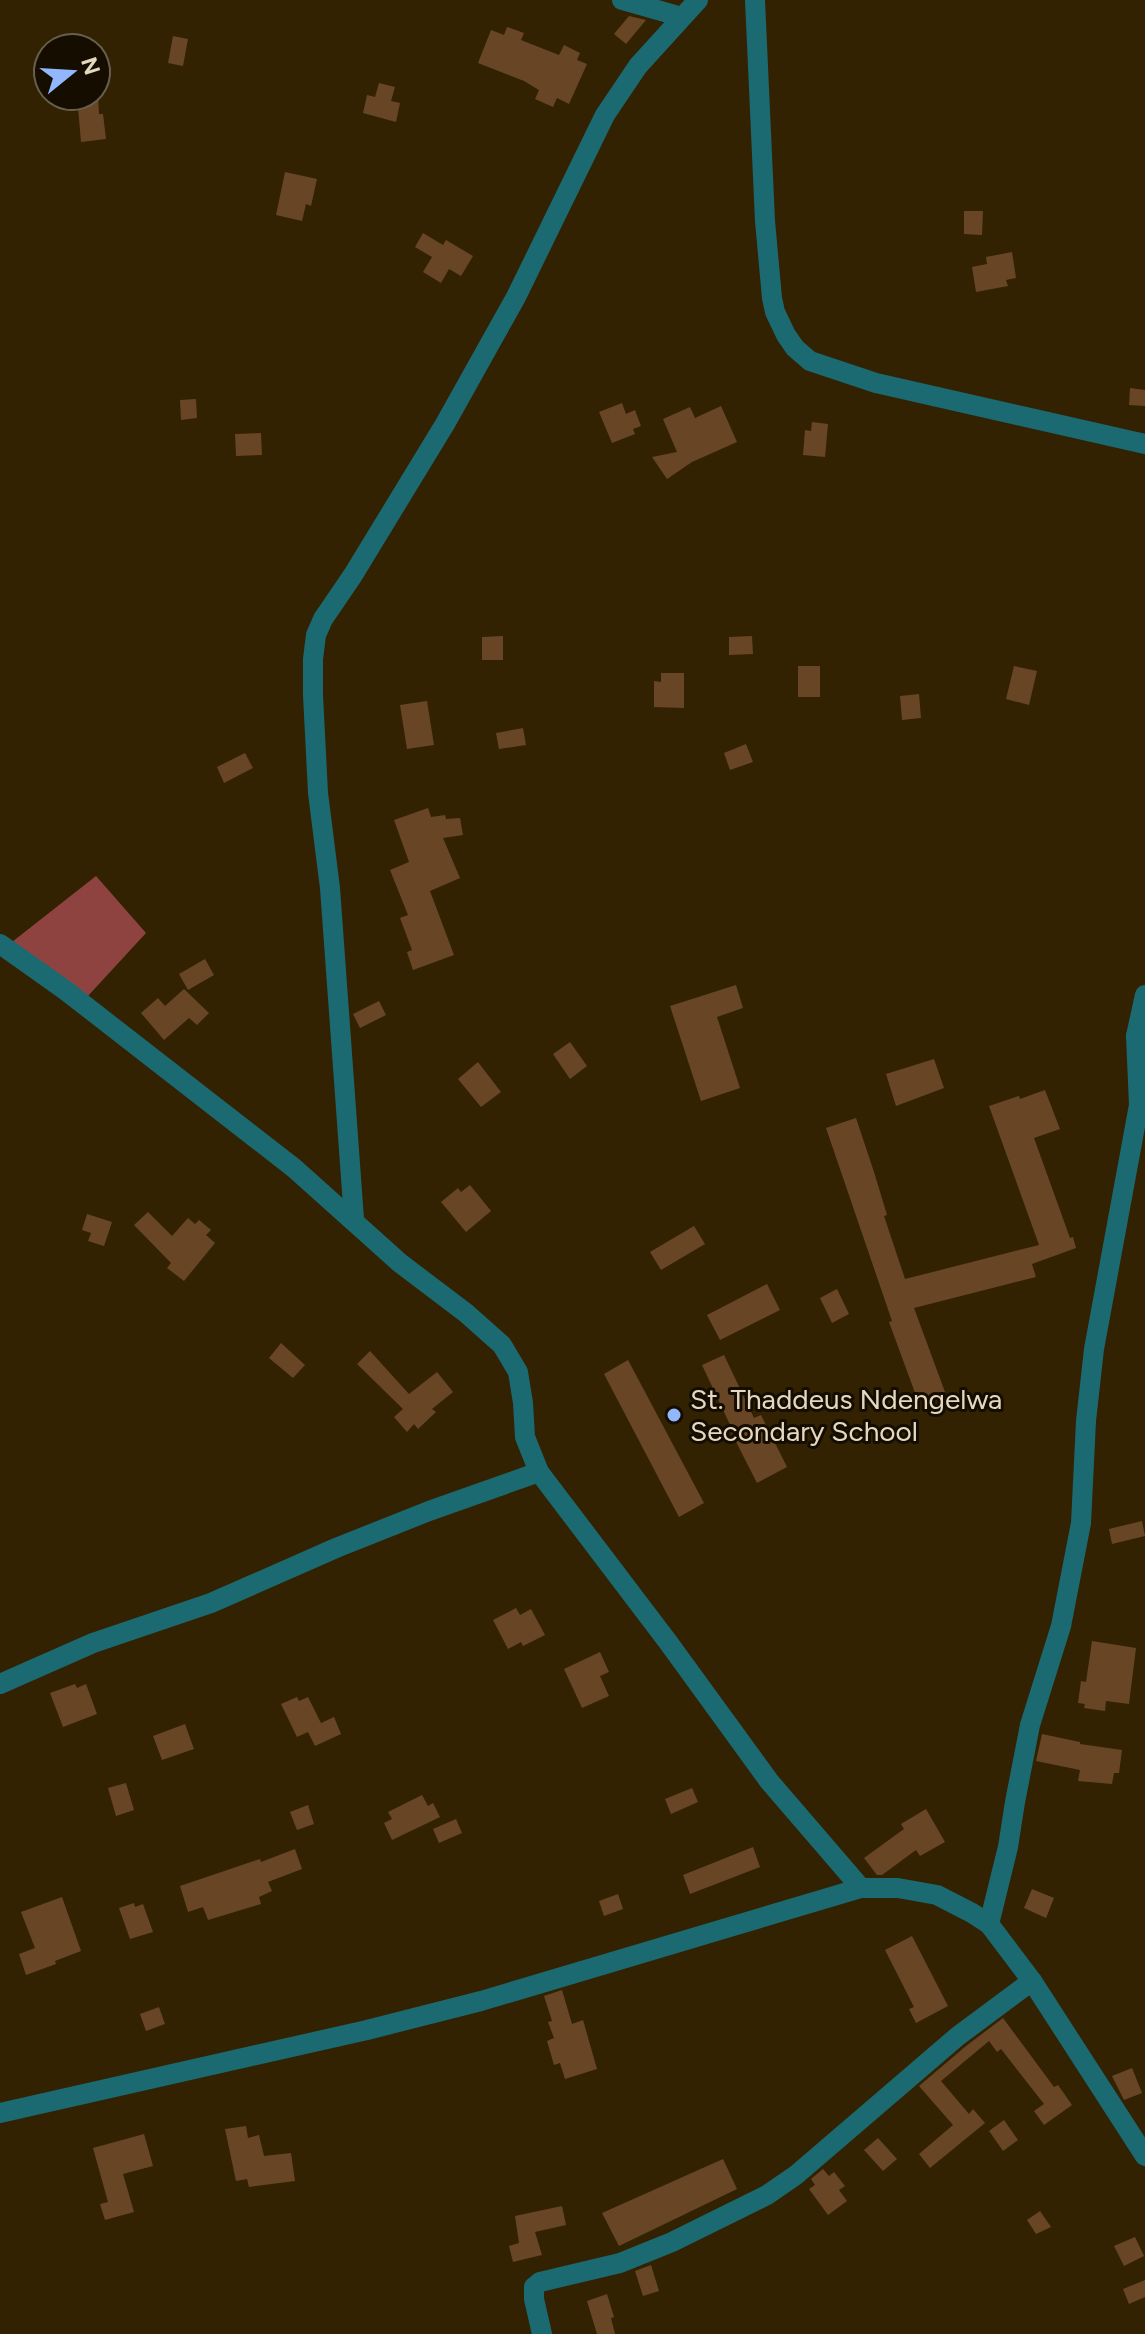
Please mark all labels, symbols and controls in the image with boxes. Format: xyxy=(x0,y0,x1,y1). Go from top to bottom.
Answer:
north arrow xyxy=(32,32,112,112)
text: N xyxy=(75,54,106,78)
place label: St. Thaddeus Ndengelwa Secondary School xyxy=(690,1382,1002,1448)
marker: St. Thaddeus Ndengelwa Secondary School xyxy=(665,1406,683,1424)

